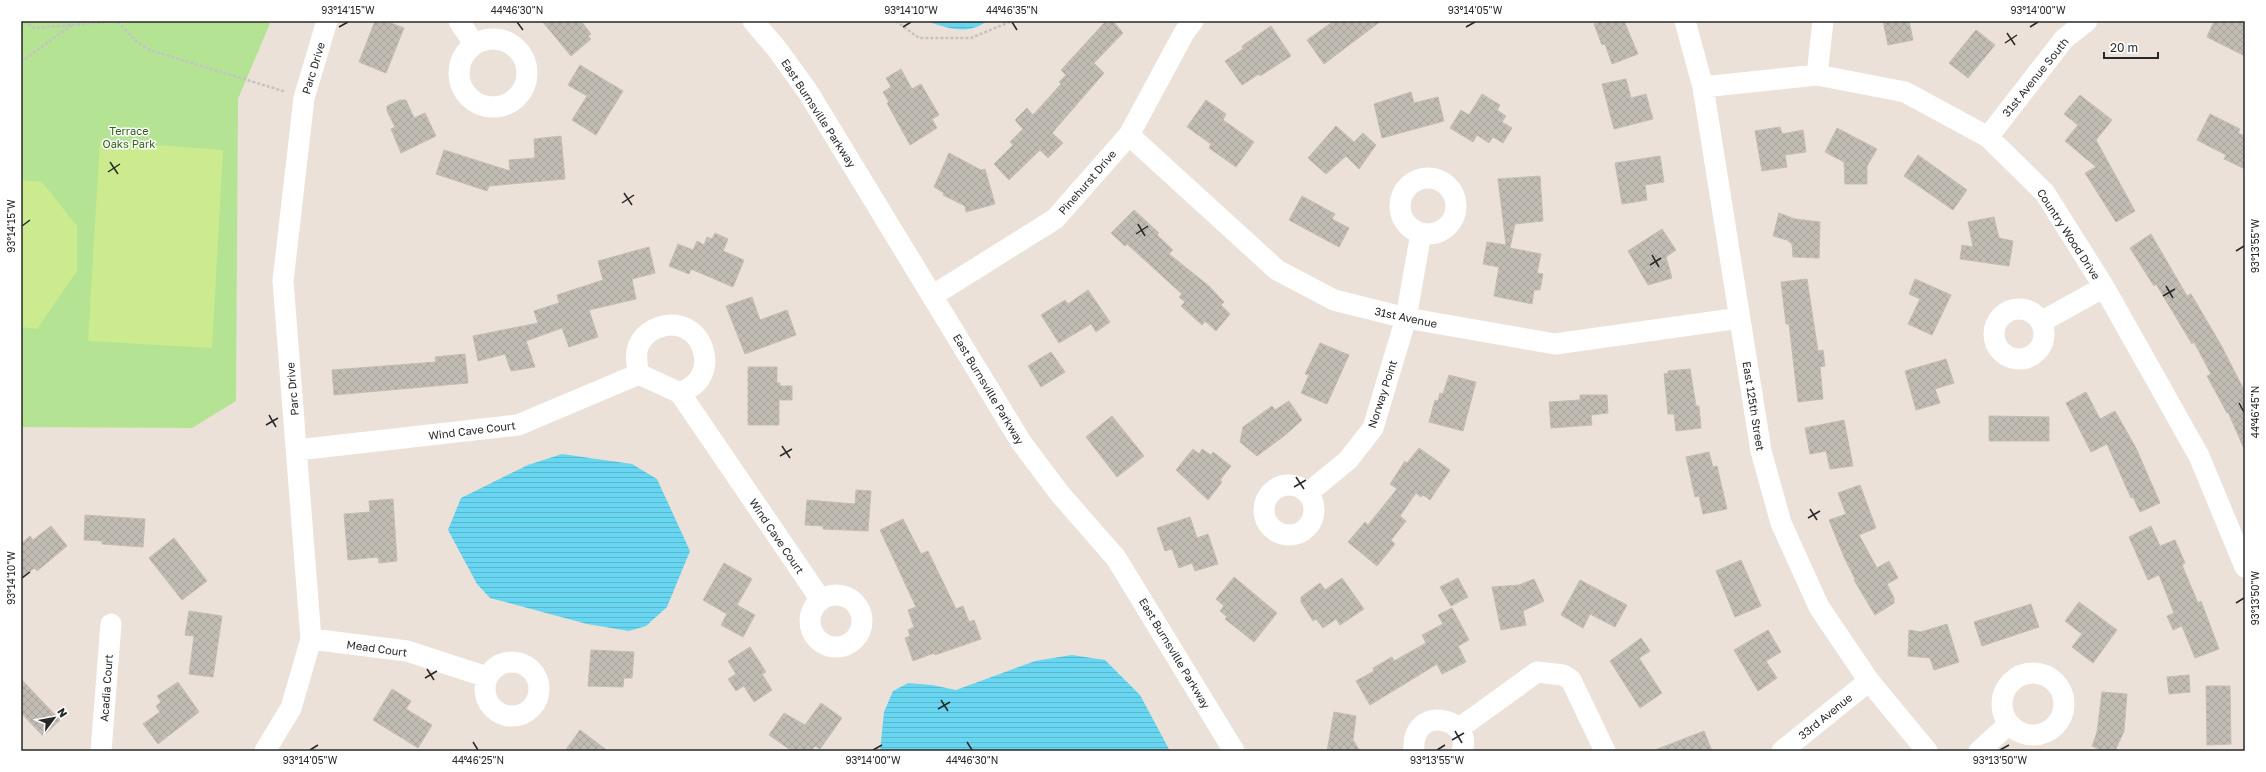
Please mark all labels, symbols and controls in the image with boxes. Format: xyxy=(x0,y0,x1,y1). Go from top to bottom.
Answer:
text: 93°14'15"W xyxy=(321,4,375,16)
text: 44°46'30"N xyxy=(491,4,543,16)
text: 93°14'10"W xyxy=(884,4,938,16)
text: 44°46'35"N xyxy=(986,4,1038,16)
text: 93°14'05"W xyxy=(1448,4,1503,16)
text: 93°14'00"W xyxy=(2010,4,2066,16)
scale bar xyxy=(2104,34,2158,60)
street label: 31st Avenue South xyxy=(1999,35,2071,119)
text: 20 m xyxy=(2110,40,2138,55)
street label: Parc Drive xyxy=(299,41,327,95)
street label: East Burnsville Parkway xyxy=(779,56,859,170)
park label: Terrace Oaks Park xyxy=(103,124,155,150)
street label: Pinehurst Drive xyxy=(1055,147,1119,217)
street label: Country Wood Drive xyxy=(2035,186,2103,282)
text: 93°14'15"W xyxy=(5,199,17,253)
text: 93°13'55"W xyxy=(2249,219,2261,273)
street label: 31st Avenue xyxy=(1374,304,1438,330)
street label: East Burnsville Parkway xyxy=(951,331,1027,447)
street label: Norway Point xyxy=(1365,358,1399,430)
street label: East 125th Street xyxy=(1741,360,1767,452)
street label: Parc Drive xyxy=(283,362,301,416)
text: 44°46'45"N xyxy=(2249,386,2261,438)
street label: Wind Cave Court xyxy=(428,418,516,442)
street label: Wind Cave Court xyxy=(747,496,807,576)
text: 93°14'10"W xyxy=(5,551,17,605)
text: 93°13'50"W xyxy=(2249,570,2261,625)
street label: East Burnsville Parkway xyxy=(1137,595,1213,711)
street label: Mead Court xyxy=(346,637,408,659)
street label: Acadia Court xyxy=(97,654,115,722)
street label: 33rd Avenue xyxy=(1795,690,1855,742)
north arrow xyxy=(34,698,74,738)
text: N xyxy=(55,705,71,719)
text: 93°14'05"W xyxy=(283,754,338,766)
text: 44°46'25"N xyxy=(452,754,504,766)
text: 93°14'00"W xyxy=(845,754,901,766)
text: 44°46'30"N xyxy=(946,754,998,766)
text: 93°13'55"W xyxy=(1410,754,1464,766)
text: 93°13'50"W xyxy=(1973,754,2028,766)

